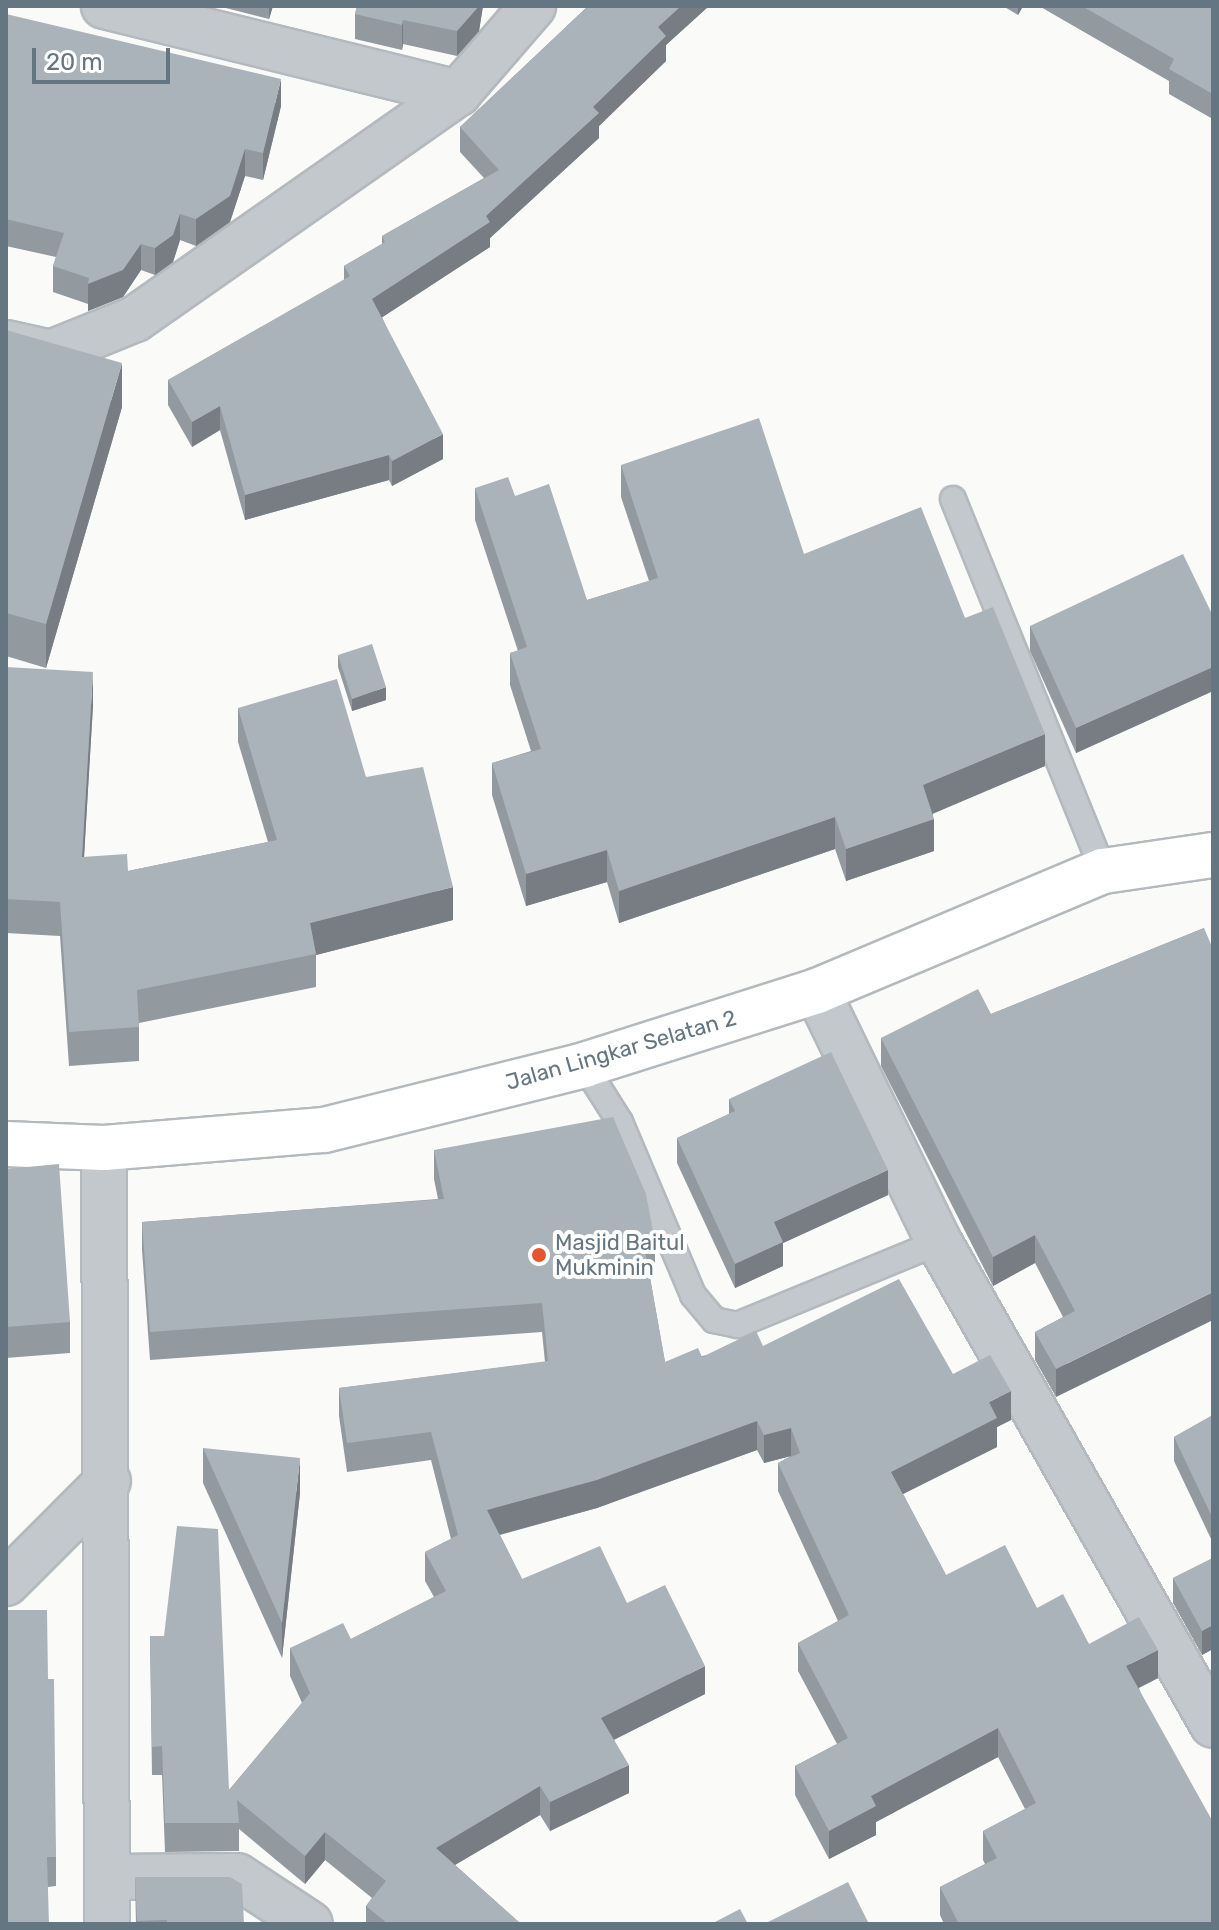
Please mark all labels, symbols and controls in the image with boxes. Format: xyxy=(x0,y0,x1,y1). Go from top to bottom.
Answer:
scale bar xyxy=(36,32,174,82)
text: 20 m xyxy=(46,48,103,76)
street label: Jalan Lingkar Selatan 2 xyxy=(502,1004,740,1096)
place label: Masjid Baitul Mukminin xyxy=(555,1229,685,1280)
marker: Masjid Baitul Mukminin xyxy=(530,1246,548,1264)

